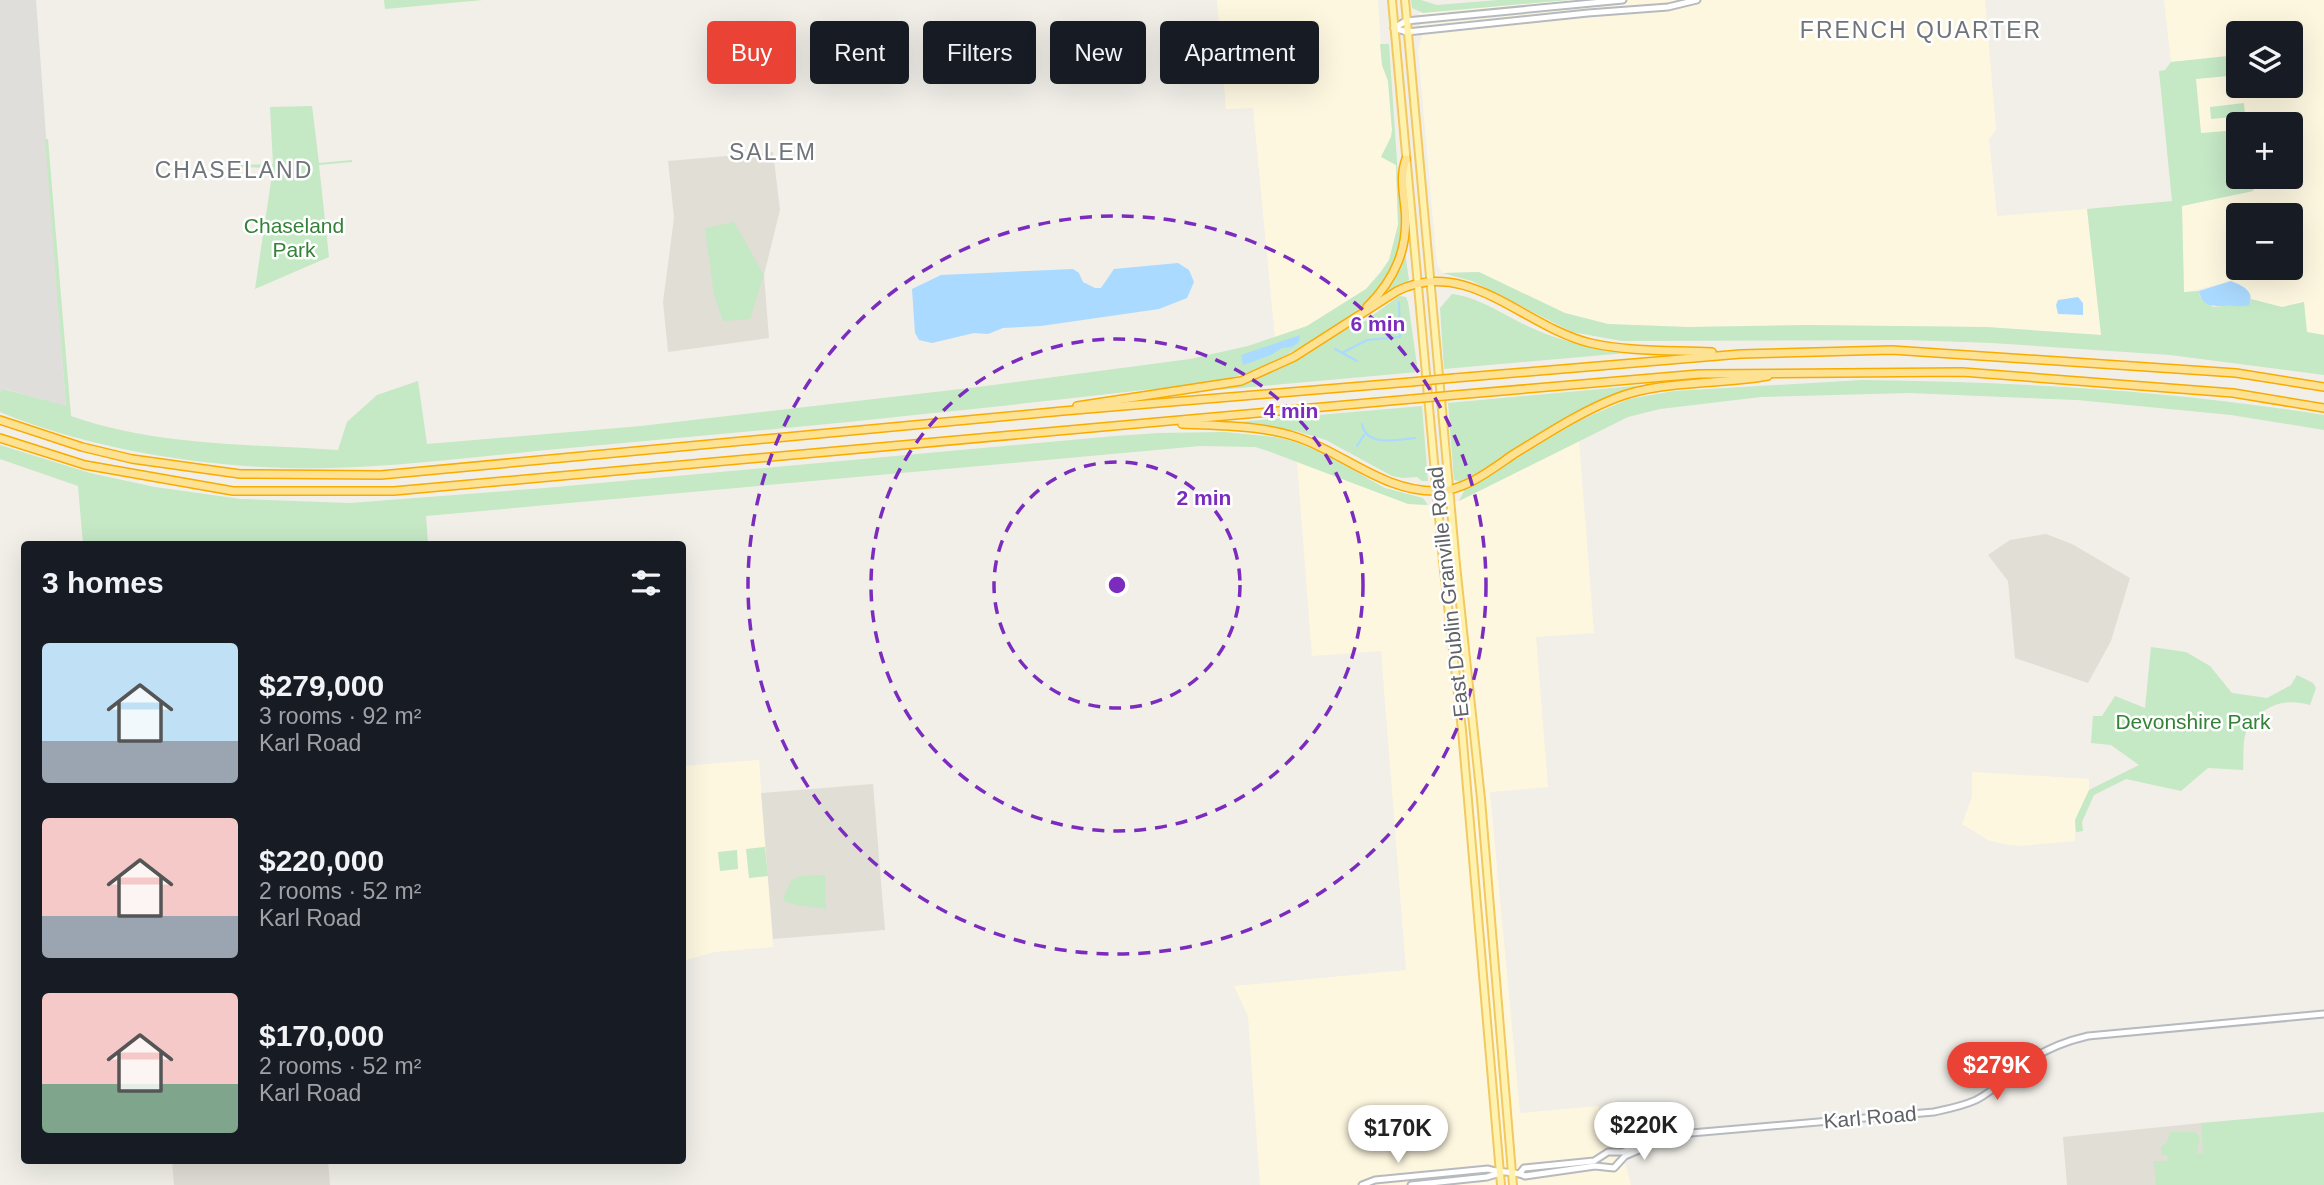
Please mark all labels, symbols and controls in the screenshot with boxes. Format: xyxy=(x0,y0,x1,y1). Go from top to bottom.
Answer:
district label: FRENCH QUARTER xyxy=(1800,17,2042,43)
chip: Buy xyxy=(707,21,796,84)
chip: Rent xyxy=(810,21,909,84)
chip: Filters xyxy=(923,21,1036,84)
chip: New xyxy=(1050,21,1146,84)
chip: Apartment xyxy=(1160,21,1319,84)
map controls xyxy=(2226,21,2303,280)
button: layers xyxy=(2226,21,2303,98)
button: + xyxy=(2226,112,2303,189)
district label: SALEM xyxy=(729,139,817,165)
district label: CHASELAND xyxy=(155,157,313,183)
button: − xyxy=(2226,203,2303,280)
park label: Chaseland Park xyxy=(244,214,344,261)
text: 6 min xyxy=(1351,312,1405,335)
text: 4 min xyxy=(1264,399,1318,422)
street label: East Dublin Granville Road xyxy=(1423,465,1473,719)
text: 2 min xyxy=(1177,486,1231,509)
icon: filters xyxy=(627,564,665,602)
text: 3 homes xyxy=(42,566,164,599)
centre of rings xyxy=(1105,573,1129,597)
text: $279,000 xyxy=(259,669,384,702)
icon: home xyxy=(98,671,182,755)
text: 3 rooms · 92 m² xyxy=(259,703,421,729)
park label: Devonshire Park xyxy=(2115,710,2271,733)
text: Karl Road xyxy=(259,730,361,756)
text: $220,000 xyxy=(259,844,384,877)
icon: home xyxy=(98,846,182,930)
text: 2 rooms · 52 m² xyxy=(259,878,421,904)
text: Karl Road xyxy=(259,905,361,931)
text: $170,000 xyxy=(259,1019,384,1052)
icon: home xyxy=(98,1021,182,1105)
pin: $279K xyxy=(1948,1042,2046,1102)
text: $279K xyxy=(1963,1052,2031,1078)
text: 2 rooms · 52 m² xyxy=(259,1053,421,1079)
text: Karl Road xyxy=(259,1080,361,1106)
street label: Karl Road xyxy=(1822,1101,1918,1133)
pin: $220K xyxy=(1595,1102,1693,1162)
pin: $170K xyxy=(1349,1106,1447,1165)
text: $220K xyxy=(1610,1112,1678,1138)
text: $170K xyxy=(1364,1115,1432,1141)

